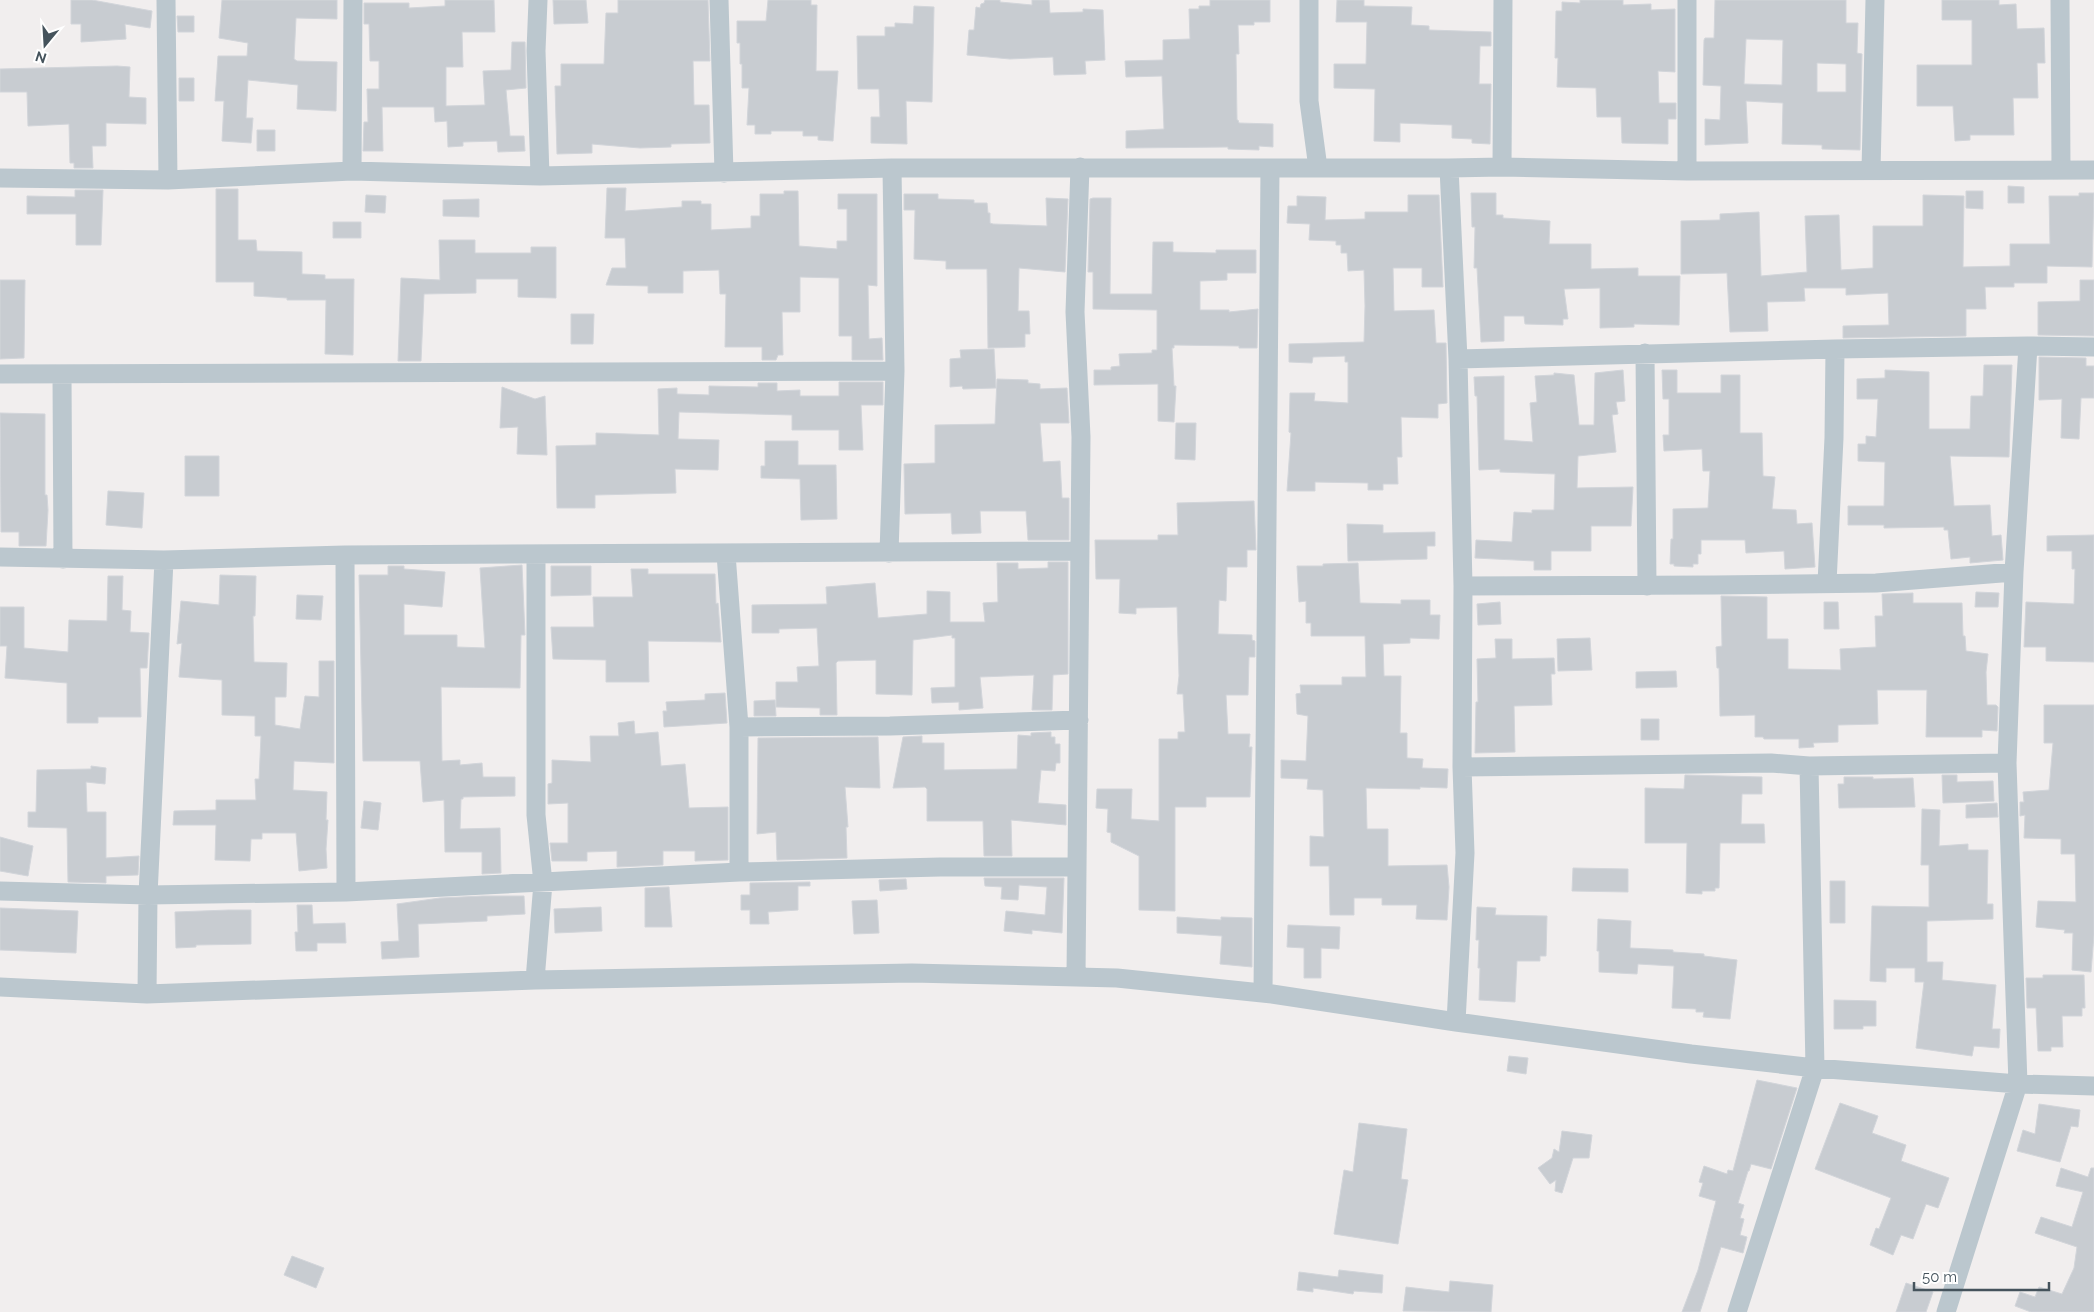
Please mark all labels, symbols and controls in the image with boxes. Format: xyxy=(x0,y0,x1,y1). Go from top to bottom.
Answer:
north arrow xyxy=(20,20,70,70)
text: N xyxy=(33,48,49,67)
scale bar xyxy=(1914,1260,2049,1292)
text: 50 m xyxy=(1922,1268,1957,1286)

